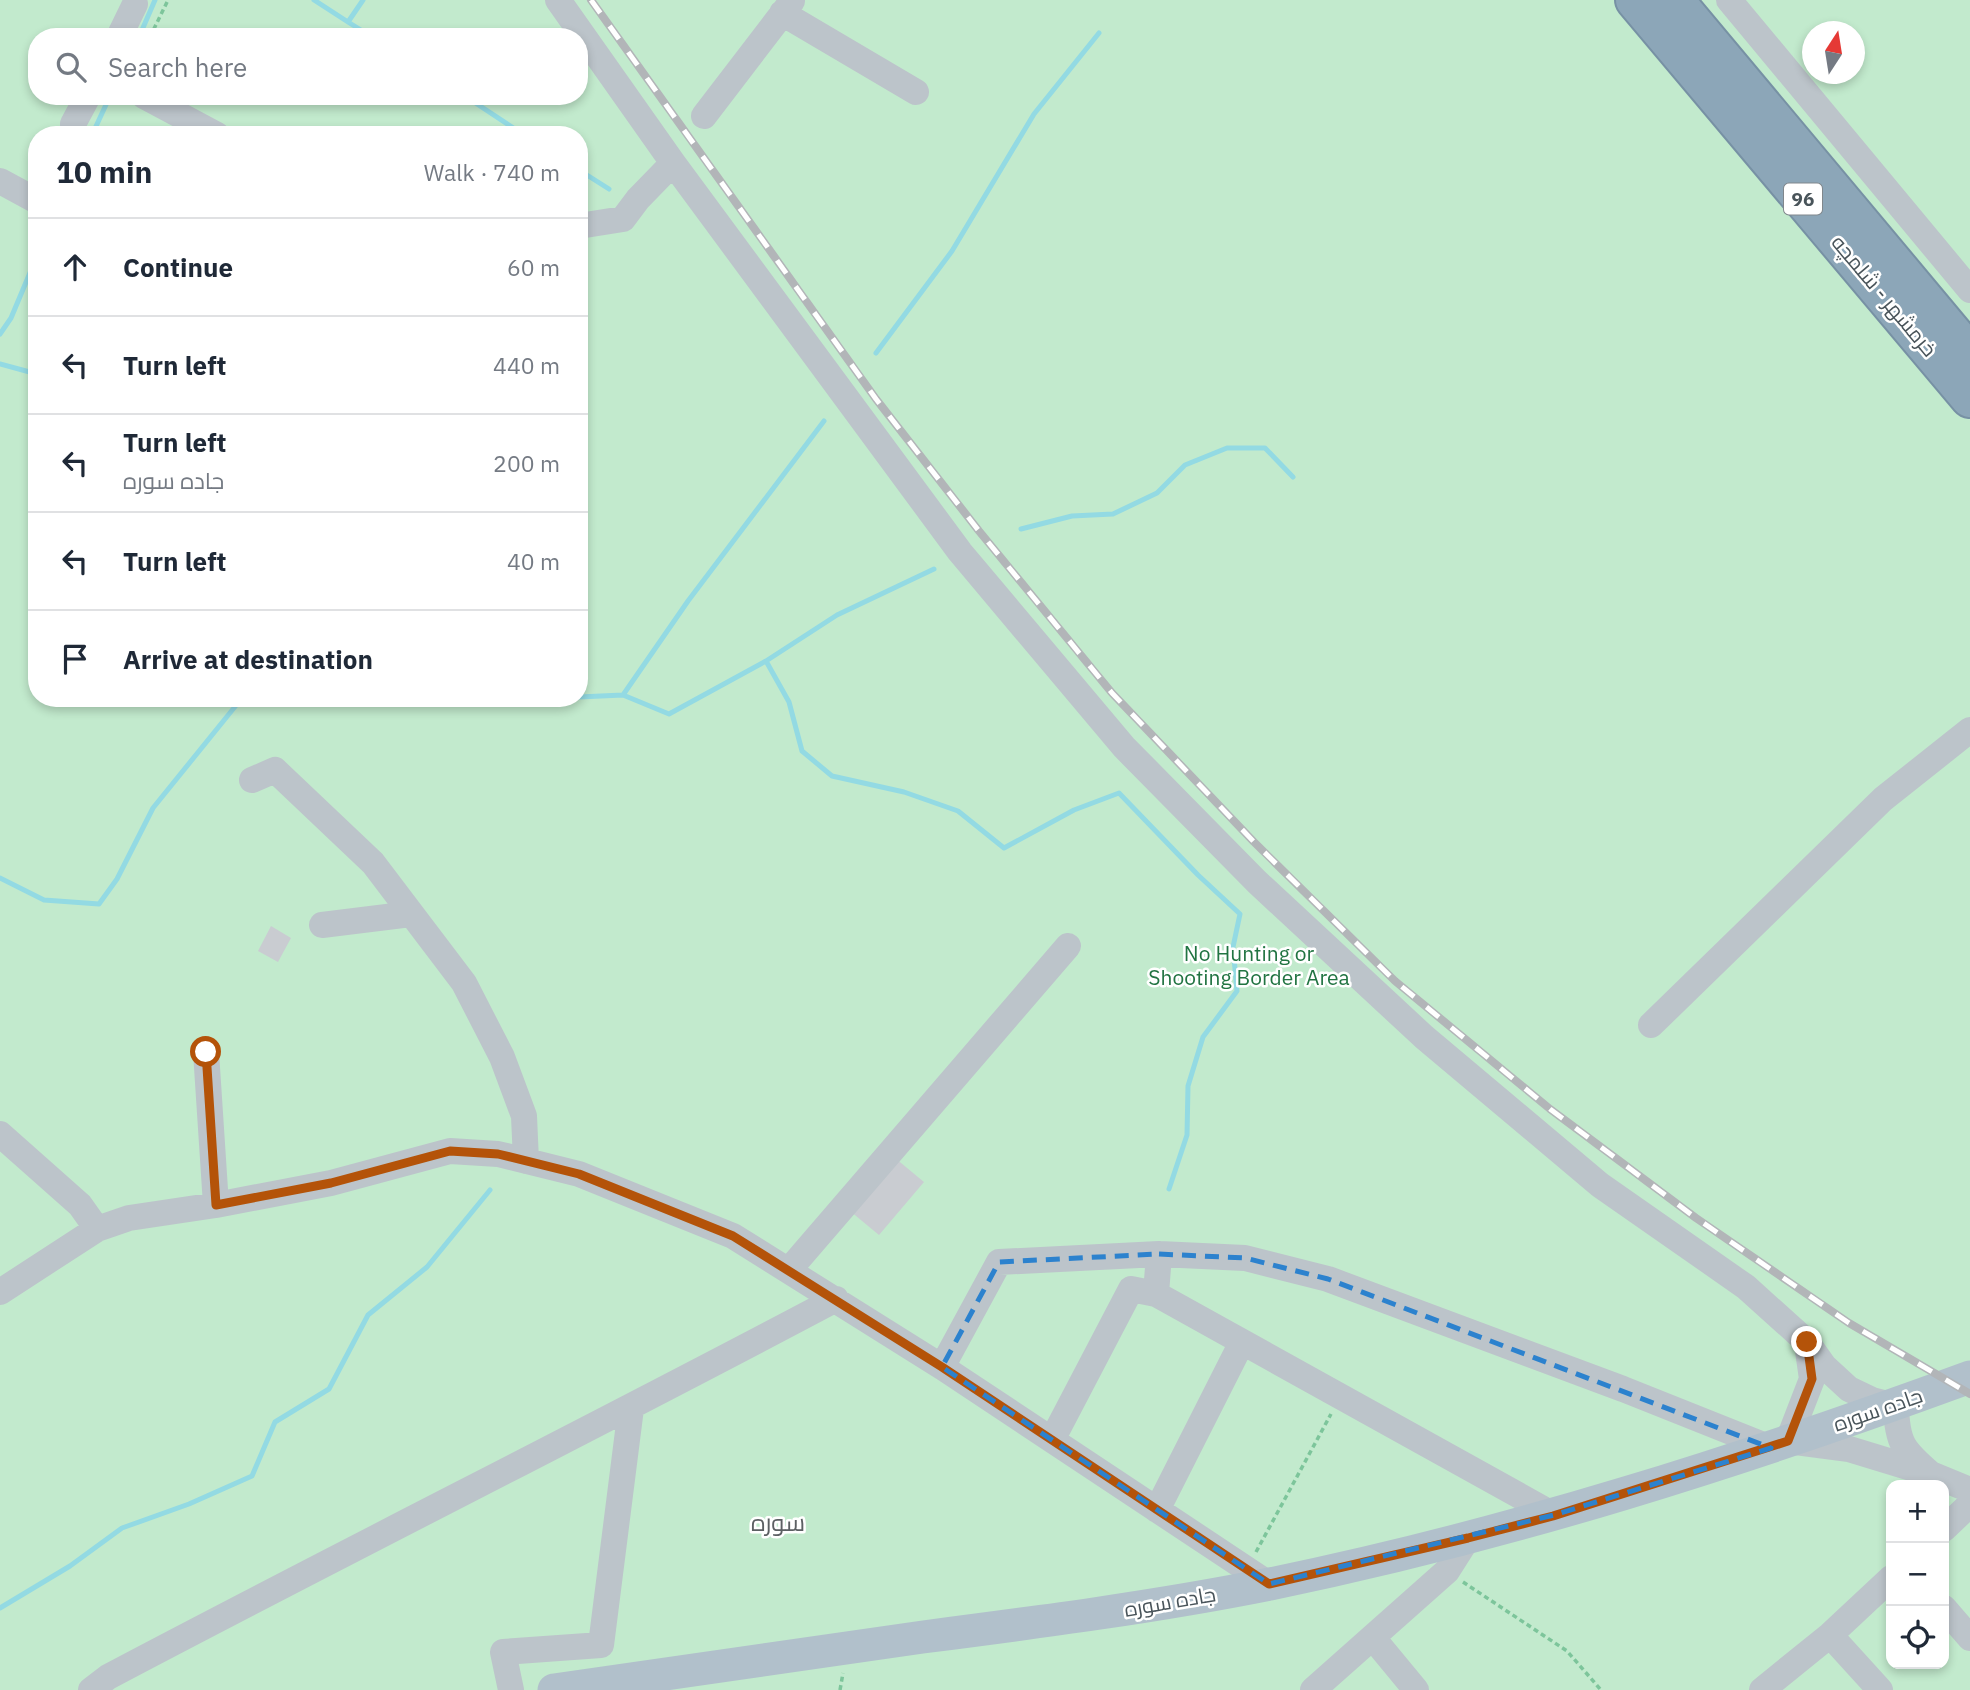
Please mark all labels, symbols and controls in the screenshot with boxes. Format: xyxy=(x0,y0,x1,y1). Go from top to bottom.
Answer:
north arrow xyxy=(1802,21,1865,84)
search box xyxy=(28,28,588,105)
icon: search xyxy=(52,48,90,86)
text: Search here xyxy=(108,50,247,84)
text: 10 min xyxy=(56,152,152,191)
text: Walk · 740 m xyxy=(424,157,560,187)
road number: 96 xyxy=(1784,183,1822,214)
street label: خرمشهر - شلمچه xyxy=(1825,229,1944,363)
icon: ahead xyxy=(56,248,94,286)
text: Continue xyxy=(123,250,233,284)
text: 60 m xyxy=(507,252,560,282)
icon: left xyxy=(56,346,94,384)
text: Turn left xyxy=(123,348,226,382)
text: 440 m xyxy=(493,350,560,380)
text: Turn left xyxy=(123,425,226,459)
icon: left xyxy=(56,444,94,482)
text: 200 m xyxy=(493,448,560,478)
text: جاده سوره xyxy=(123,465,224,495)
icon: left xyxy=(56,542,94,580)
text: Turn left xyxy=(123,544,226,578)
text: 40 m xyxy=(507,546,560,576)
icon: arrive xyxy=(56,640,94,678)
text: Arrive at destination xyxy=(123,642,373,676)
park label: No Hunting or Shooting Border Area xyxy=(1148,939,1350,991)
route start xyxy=(190,1036,221,1067)
route end xyxy=(1791,1326,1822,1357)
street label: جاده سوره xyxy=(1829,1381,1926,1437)
map controls xyxy=(1886,1480,1949,1669)
button: + xyxy=(1886,1480,1949,1543)
district label: سوره xyxy=(751,1506,805,1538)
button: − xyxy=(1886,1543,1949,1606)
street label: جاده سوره xyxy=(1122,1579,1218,1623)
button: locate xyxy=(1886,1606,1949,1669)

